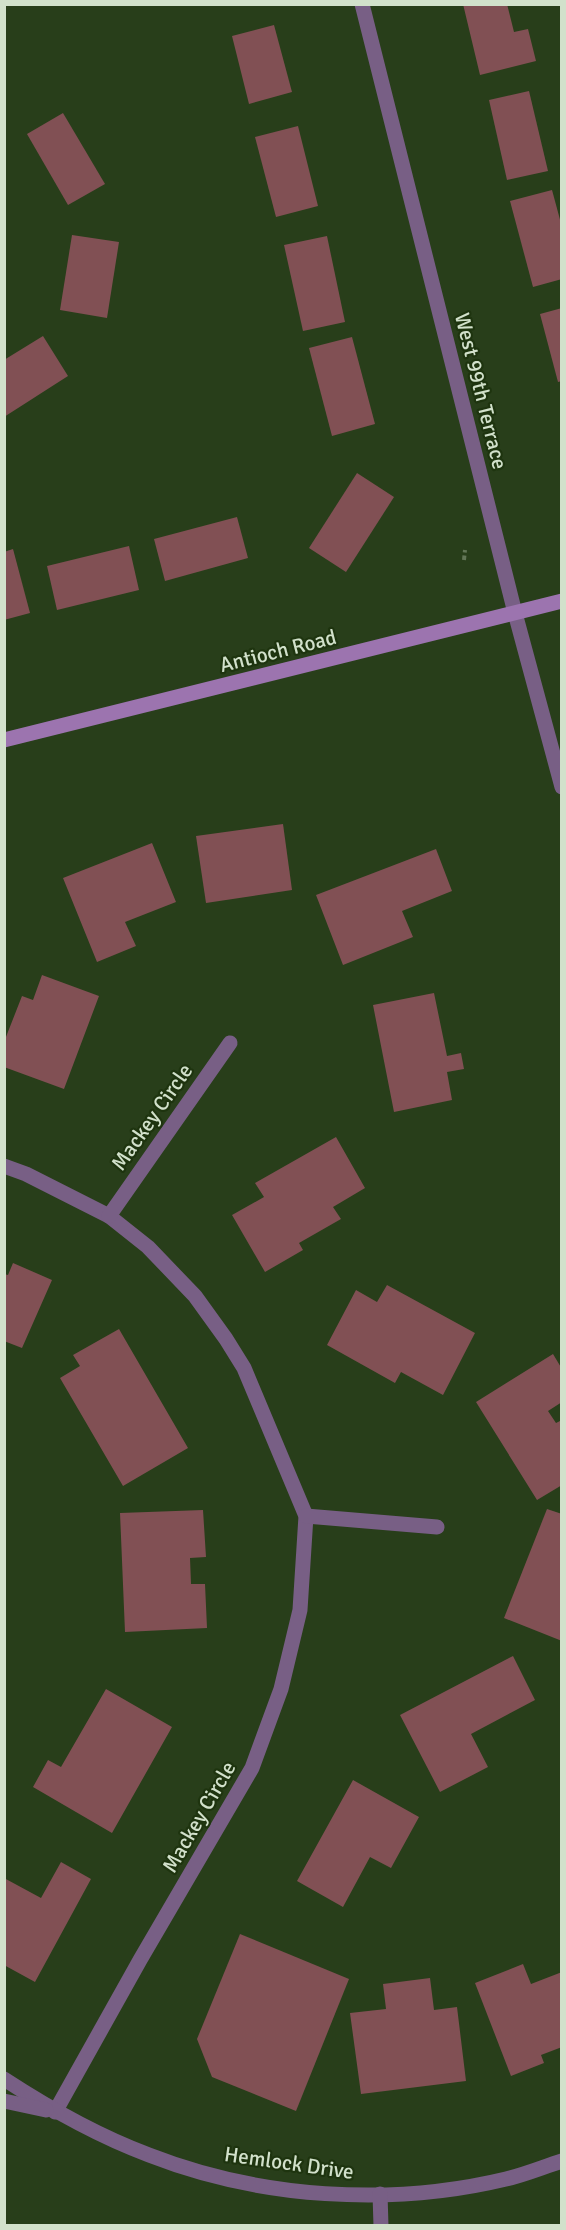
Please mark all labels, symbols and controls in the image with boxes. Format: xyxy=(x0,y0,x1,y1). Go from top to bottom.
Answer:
street label: West 99th Terrace xyxy=(449,310,513,472)
street label: Antioch Road xyxy=(217,624,339,678)
street label: Mackey Circle xyxy=(106,1059,198,1175)
street label: Mackey Circle xyxy=(157,1757,241,1877)
street label: Hemlock Drive xyxy=(223,2141,355,2185)

